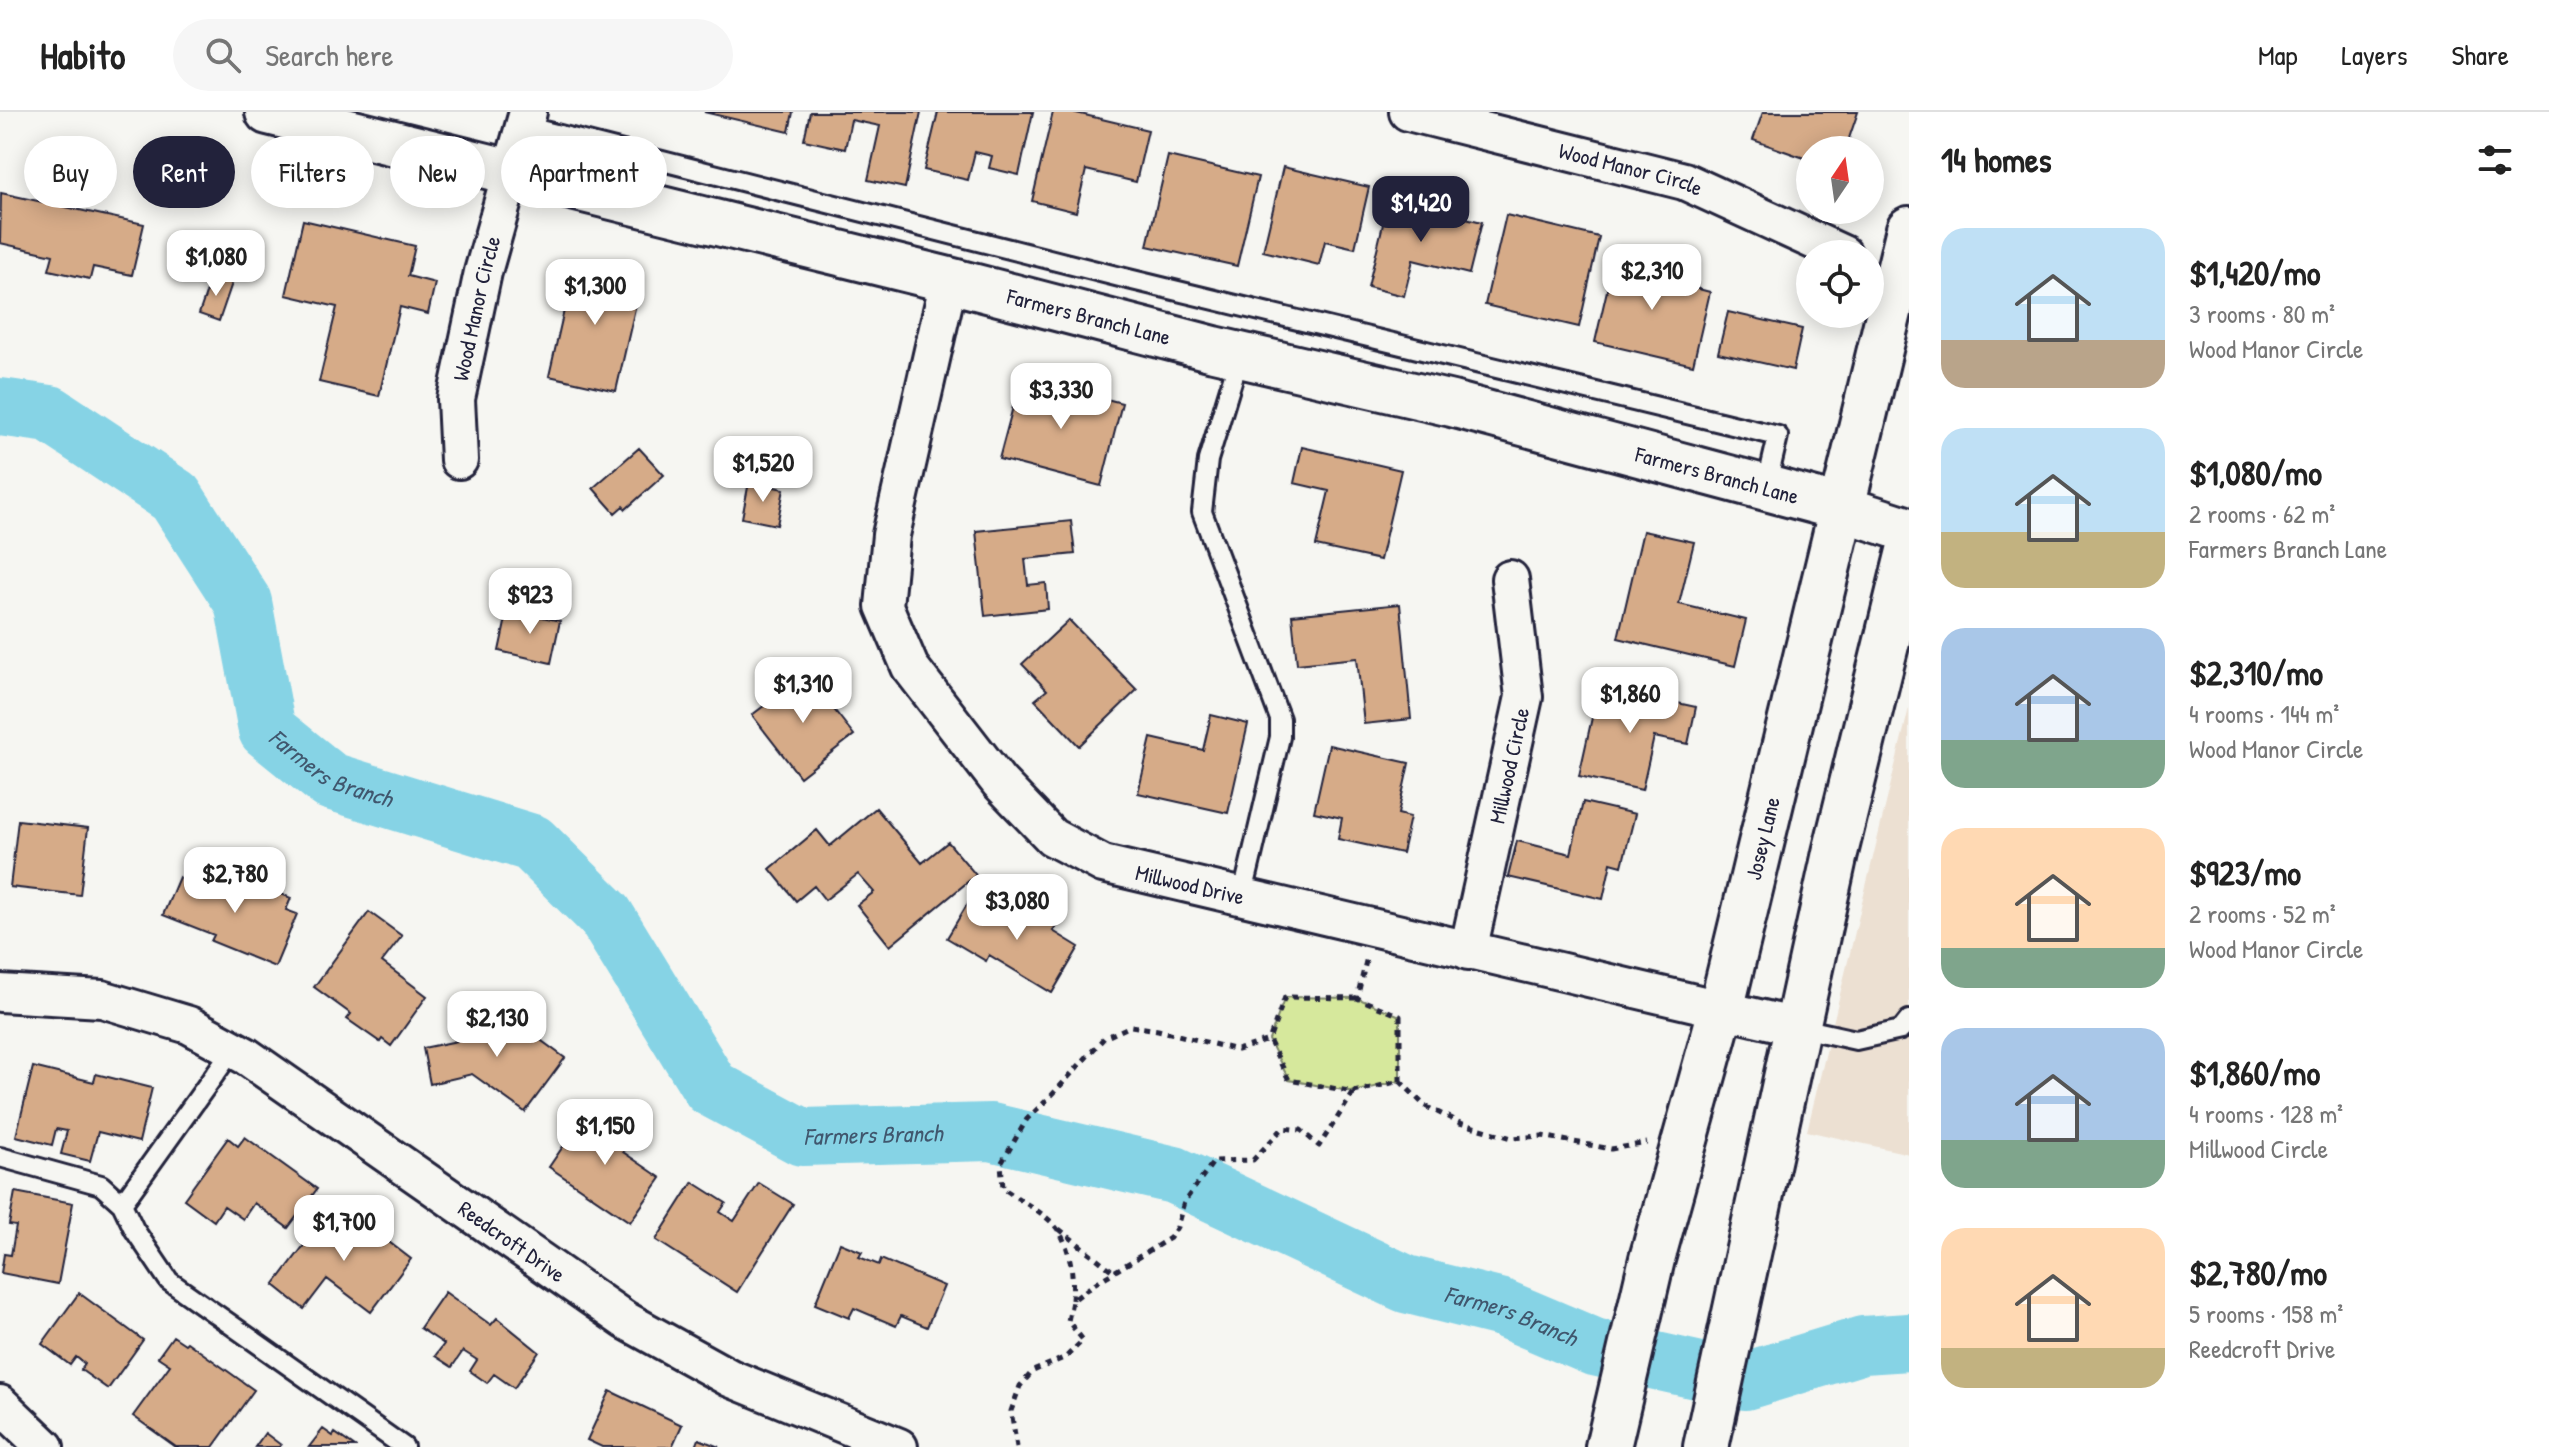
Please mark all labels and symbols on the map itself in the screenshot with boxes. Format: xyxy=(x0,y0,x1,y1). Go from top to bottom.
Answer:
street label: Wood Manor Circle xyxy=(1556,135,1708,203)
north arrow xyxy=(1796,136,1884,224)
pin: $1,420 xyxy=(1356,176,1486,244)
pin: $1,080 xyxy=(151,230,281,298)
street label: Wood Manor Circle xyxy=(445,232,508,383)
pin: $2,310 xyxy=(1587,244,1717,312)
pin: $1,300 xyxy=(530,259,660,327)
street label: Farmers Branch Lane xyxy=(1003,281,1174,352)
pin: $3,330 xyxy=(996,363,1126,431)
pin: $1,520 xyxy=(698,436,828,504)
street label: Farmers Branch Lane xyxy=(1631,438,1802,511)
pin: $923 xyxy=(483,568,577,636)
pin: $1,310 xyxy=(738,657,868,725)
pin: $1,860 xyxy=(1565,667,1695,735)
street label: Millwood Circle xyxy=(1482,704,1536,826)
water label: Farmers Branch xyxy=(263,721,398,815)
street label: Josey Lane xyxy=(1738,794,1787,883)
pin: $2,780 xyxy=(170,847,300,915)
street label: Millwood Drive xyxy=(1133,857,1247,912)
pin: $3,080 xyxy=(952,874,1082,942)
pin: $2,130 xyxy=(432,991,562,1059)
pin: $1,150 xyxy=(540,1099,670,1167)
water label: Farmers Branch xyxy=(803,1116,945,1152)
street label: Reedcroft Drive xyxy=(453,1194,572,1289)
pin: $1,700 xyxy=(279,1195,409,1263)
water label: Farmers Branch xyxy=(1441,1277,1584,1354)

